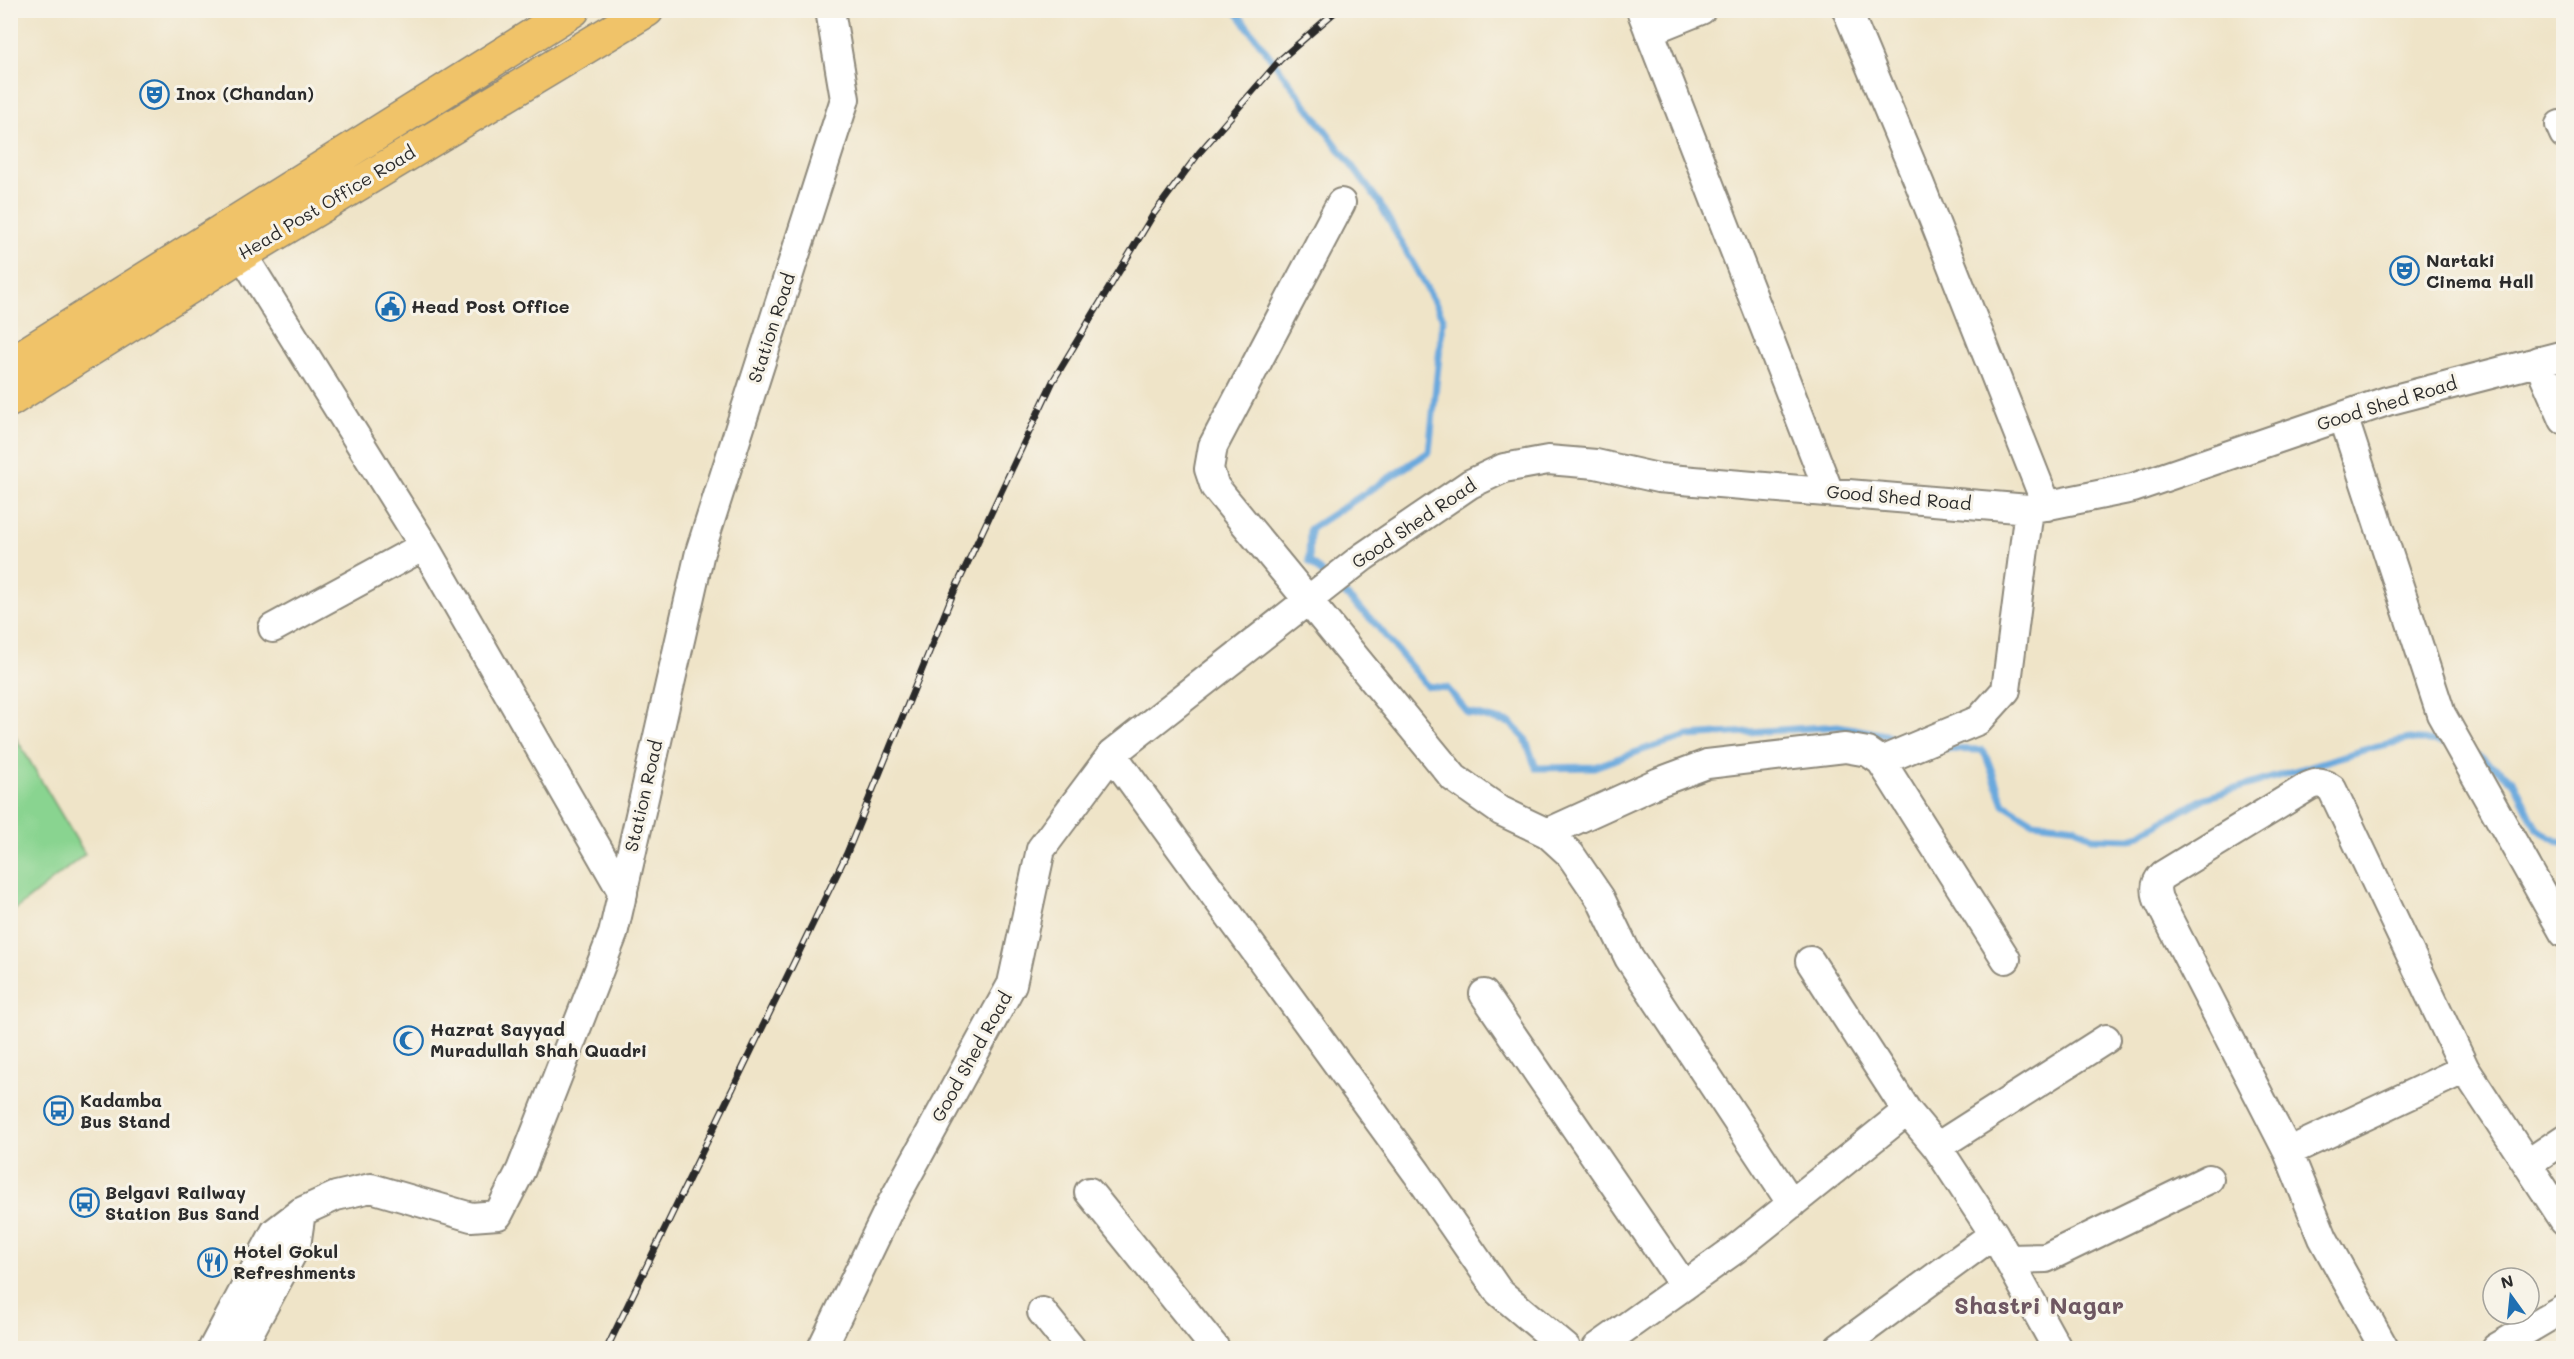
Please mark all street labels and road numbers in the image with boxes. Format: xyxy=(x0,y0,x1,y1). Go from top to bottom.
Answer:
street label: Head Post Office Road xyxy=(233,140,419,265)
street label: Station Road xyxy=(742,270,800,386)
street label: Good Shed Road xyxy=(2314,370,2460,436)
street label: Good Shed Road xyxy=(1347,473,1480,574)
street label: Good Shed Road xyxy=(1826,479,1973,515)
street label: Station Road xyxy=(619,738,668,854)
street label: Good Shed Road xyxy=(925,987,1017,1126)

